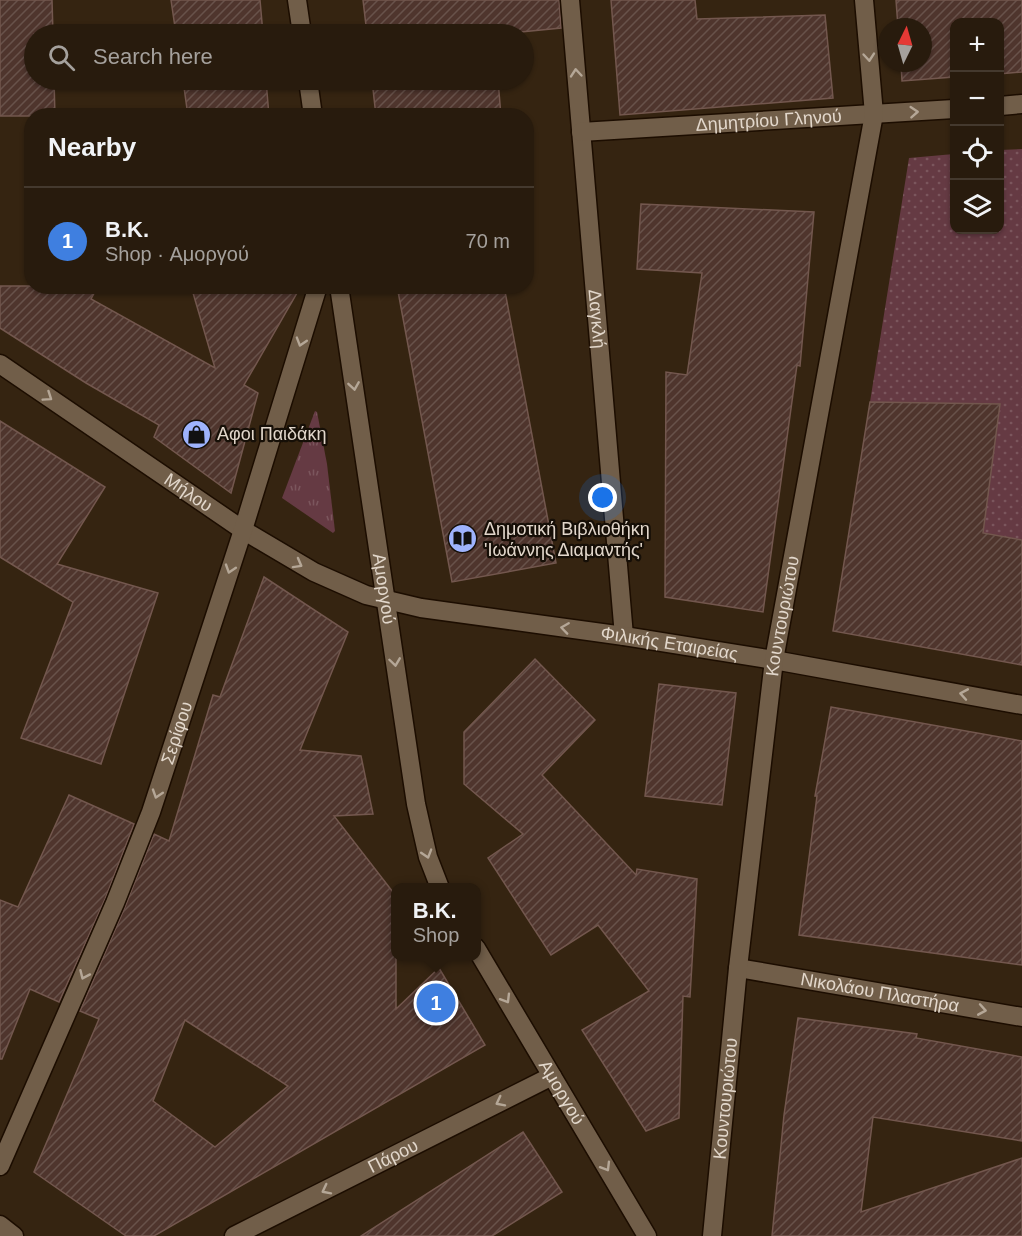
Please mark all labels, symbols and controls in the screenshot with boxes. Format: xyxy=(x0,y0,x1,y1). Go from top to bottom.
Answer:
north arrow xyxy=(878,18,932,72)
map controls xyxy=(950,18,1004,234)
button: + xyxy=(950,18,1004,72)
search box xyxy=(24,24,534,90)
icon: search xyxy=(45,41,78,74)
text: Search here xyxy=(93,44,213,69)
one-way arrow xyxy=(862,53,875,62)
one-way arrow xyxy=(570,69,583,78)
button: − xyxy=(950,72,1004,126)
one-way arrow xyxy=(910,105,919,118)
street label: Δημητρίου Γληνού xyxy=(695,106,842,135)
button: locate xyxy=(950,126,1004,180)
text: Nearby xyxy=(48,132,136,162)
button: layers xyxy=(950,180,1004,234)
text: Β.Κ. xyxy=(105,217,149,242)
text: 1 xyxy=(62,230,73,252)
text: 70 m xyxy=(466,230,510,252)
text: Shop · Αμοργού xyxy=(105,243,249,265)
street label: Δαγκλή xyxy=(585,288,610,349)
one-way arrow xyxy=(296,336,308,347)
one-way arrow xyxy=(347,381,359,390)
one-way arrow xyxy=(42,390,53,401)
shop icon: Αφοι Παιδάκη xyxy=(180,418,212,450)
place label: Αφοι Παιδάκη xyxy=(217,424,327,444)
street label: Μήλου xyxy=(160,469,216,516)
your location xyxy=(588,483,617,512)
place label: Δημοτική Βιβλιοθήκη 'Ιωάννης Διαμαντής' xyxy=(484,519,650,560)
library icon: Δημοτική Βιβλιοθήκη 'Ιωάννης Διαμαντής' xyxy=(447,523,479,555)
street label: Αμοργού xyxy=(369,552,399,626)
street label: Κουντουριώτου xyxy=(762,554,803,677)
one-way arrow xyxy=(292,556,302,568)
one-way arrow xyxy=(225,563,238,574)
one-way arrow xyxy=(560,623,570,635)
street label: Φιλικής Εταιρείας xyxy=(599,623,740,664)
one-way arrow xyxy=(389,657,401,666)
one-way arrow xyxy=(960,689,969,701)
street label: Σερίφου xyxy=(157,699,196,767)
one-way arrow xyxy=(152,788,165,799)
one-way arrow xyxy=(420,848,432,859)
popup xyxy=(391,883,481,961)
text: Β.Κ. xyxy=(413,898,457,923)
text: Shop xyxy=(413,924,459,946)
one-way arrow xyxy=(79,968,91,979)
street label: Νικολάου Πλαστήρα xyxy=(799,969,961,1016)
pin: 1 xyxy=(416,980,456,1026)
one-way arrow xyxy=(499,993,511,1003)
one-way arrow xyxy=(977,1003,987,1016)
street label: Κουντουριώτου xyxy=(709,1037,741,1160)
street label: Αμοργού xyxy=(535,1057,589,1128)
one-way arrow xyxy=(495,1095,506,1106)
street label: Πάρου xyxy=(365,1135,421,1177)
one-way arrow xyxy=(598,1160,610,1171)
one-way arrow xyxy=(321,1183,332,1194)

